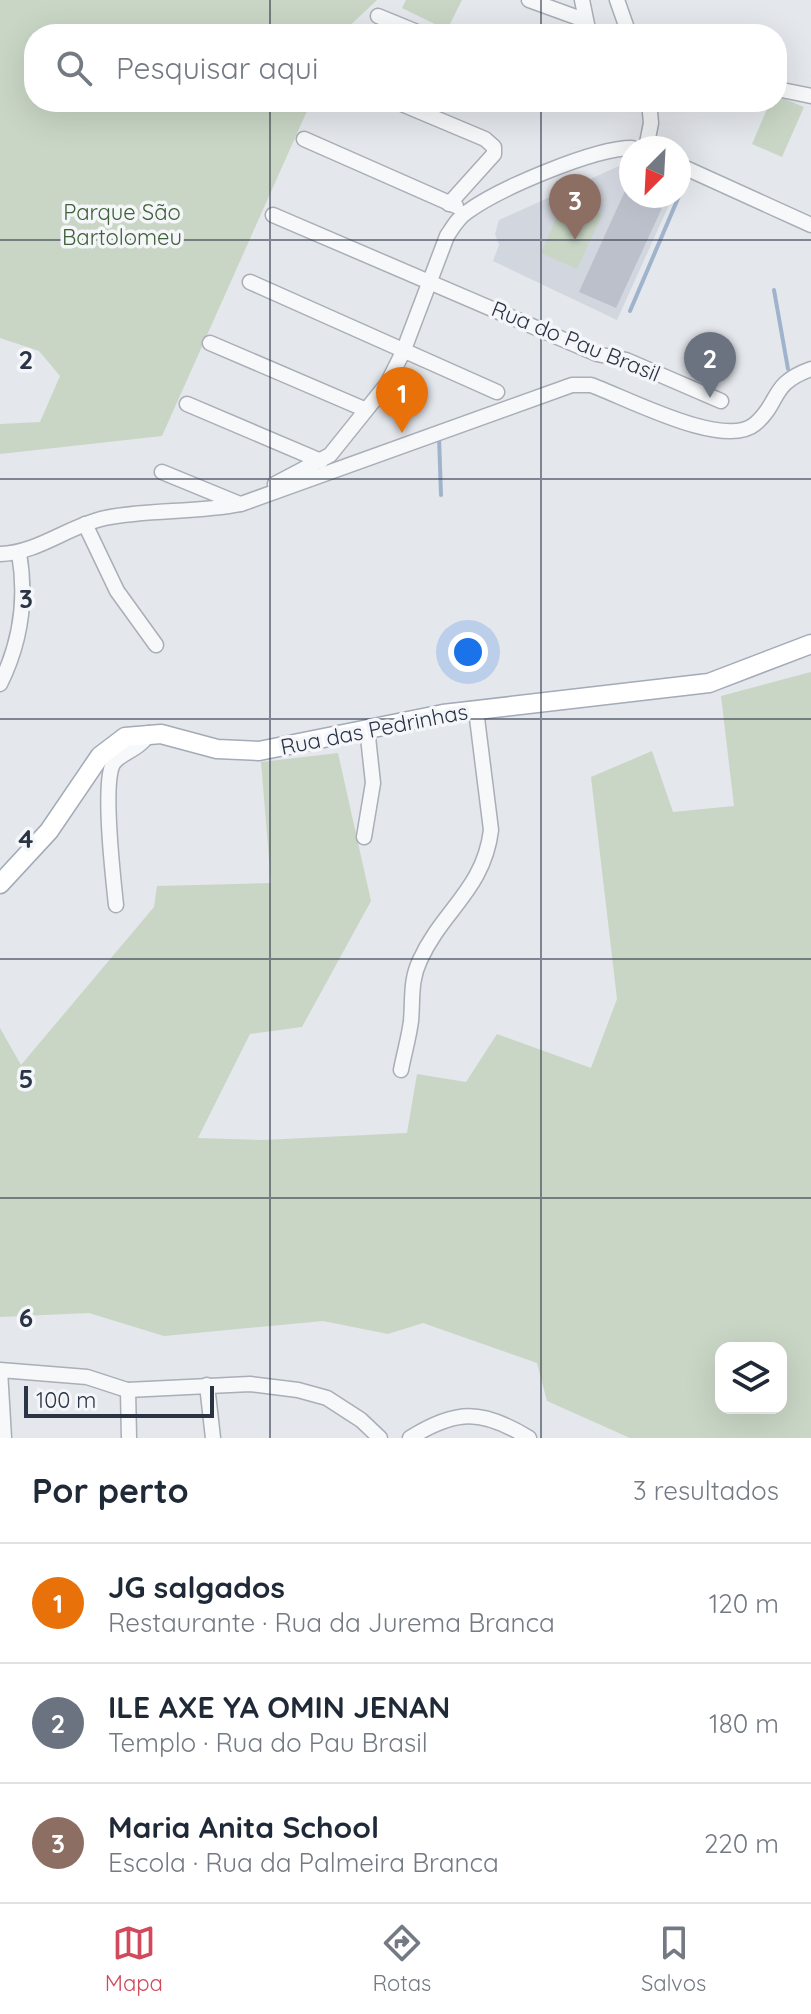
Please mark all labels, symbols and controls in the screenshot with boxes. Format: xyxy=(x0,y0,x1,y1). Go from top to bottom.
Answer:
search box xyxy=(24,24,787,112)
icon: search xyxy=(52,46,96,90)
text: Pesquisar aqui xyxy=(116,49,318,87)
north arrow xyxy=(619,136,691,208)
pin: 3 xyxy=(549,174,601,240)
park label: Parque São Bartolomeu xyxy=(62,198,182,251)
street label: Rua do Pau Brasil xyxy=(487,294,665,388)
pin: 2 xyxy=(684,332,736,398)
text: 2 xyxy=(19,343,33,376)
pin: 1 xyxy=(376,367,428,433)
text: 3 xyxy=(19,582,33,615)
your location xyxy=(448,632,488,672)
street label: Rua das Pedrinhas xyxy=(278,697,470,761)
text: 4 xyxy=(18,822,34,855)
text: 5 xyxy=(19,1062,33,1095)
text: 6 xyxy=(19,1301,33,1334)
map controls xyxy=(715,1342,787,1414)
button: layers xyxy=(715,1342,787,1414)
scale bar xyxy=(24,1382,214,1418)
text: 100 m xyxy=(36,1386,96,1414)
text: Por perto xyxy=(32,1469,189,1512)
text: 3 resultados xyxy=(633,1474,779,1507)
text: JG salgados xyxy=(108,1568,285,1606)
text: 1 xyxy=(53,1587,63,1620)
text: 120 m xyxy=(709,1587,779,1620)
text: Restaurante · Rua da Jurema Branca xyxy=(108,1606,555,1639)
text: ILE AXE YA OMIN JENAN xyxy=(108,1688,450,1726)
text: 2 xyxy=(51,1707,65,1740)
text: 180 m xyxy=(709,1707,779,1740)
text: Templo · Rua do Pau Brasil xyxy=(108,1726,428,1759)
text: Maria Anita School xyxy=(108,1808,379,1846)
text: 3 xyxy=(51,1827,65,1860)
text: 220 m xyxy=(704,1827,779,1860)
text: Escola · Rua da Palmeira Branca xyxy=(108,1846,499,1879)
tab: Mapa xyxy=(105,1921,163,1997)
tab: Rotas xyxy=(372,1921,431,1997)
tab: Salvos xyxy=(641,1921,706,1997)

